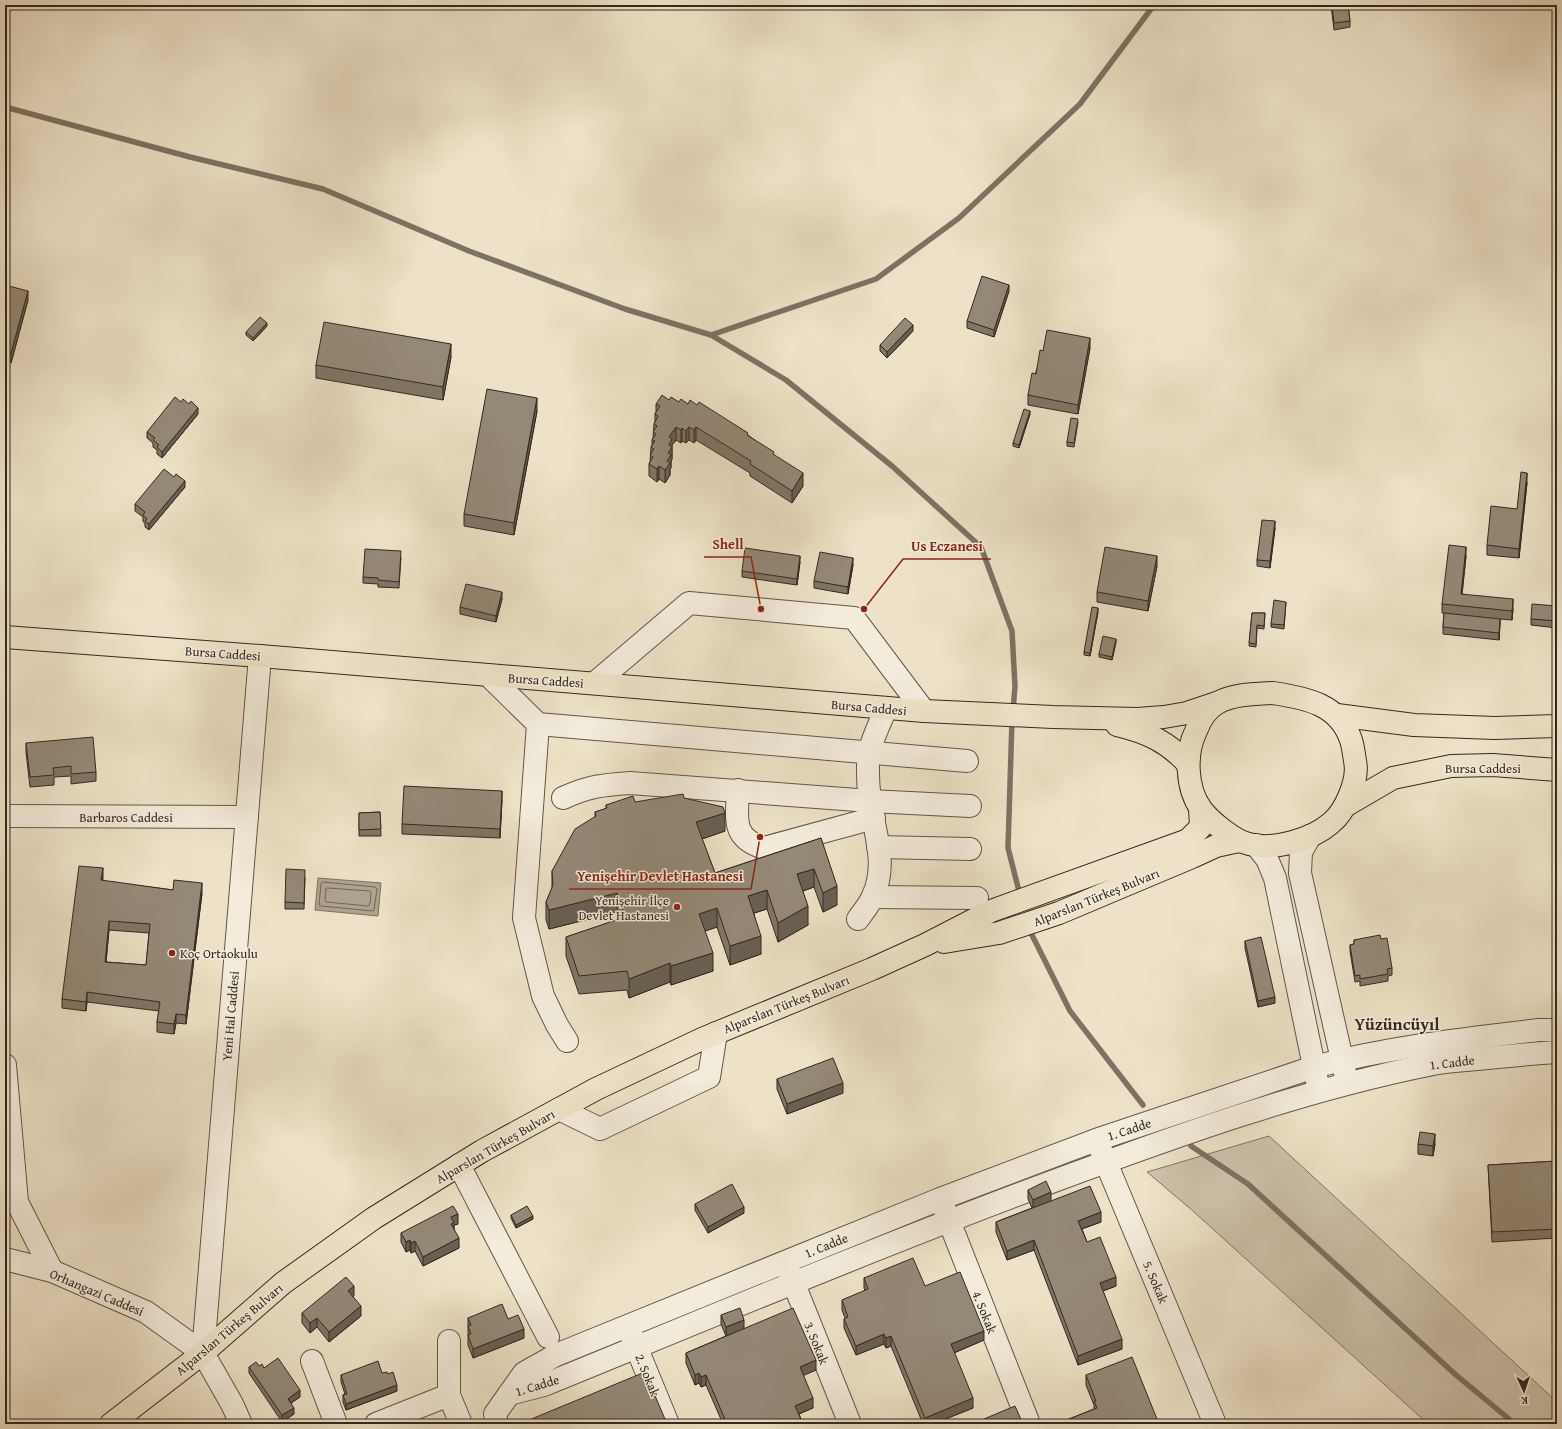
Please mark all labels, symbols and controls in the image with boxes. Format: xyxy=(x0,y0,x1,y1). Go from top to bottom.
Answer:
callout: Shell xyxy=(704,531,751,557)
callout: Us Eczanesi xyxy=(903,533,991,559)
text: Shell xyxy=(712,534,744,554)
text: Us Eczanesi xyxy=(911,536,984,556)
street label: Bursa Caddesi xyxy=(184,641,262,666)
street label: Bursa Caddesi xyxy=(507,668,585,693)
street label: Bursa Caddesi xyxy=(830,695,908,720)
street label: Bursa Caddesi xyxy=(1445,759,1521,778)
street label: Barbaros Caddesi xyxy=(79,808,173,827)
callout: Yenişehir Devlet Hastanesi xyxy=(569,863,751,889)
street label: Alparslan Türkeş Bulvarı xyxy=(1030,863,1163,932)
text: Yenişehir Devlet Hastanesi xyxy=(577,866,744,886)
place label: Yenişehir İlçe Devlet Hastanesi xyxy=(578,891,669,925)
marker: Yenişehir İlçe Devlet Hastanesi xyxy=(672,902,682,912)
place label: Koç Ortaokulu xyxy=(180,944,258,963)
marker: Koç Ortaokulu xyxy=(167,948,177,958)
street label: Yeni Hal Caddesi xyxy=(217,970,244,1062)
street label: Alparslan Türkeş Bulvarı xyxy=(720,970,853,1039)
district label: Yüzüncüyıl xyxy=(1354,1011,1440,1036)
street label: 1. Cadde xyxy=(1428,1050,1476,1075)
street label: Alparslan Türkeş Bulvarı xyxy=(432,1104,559,1188)
street label: 1. Cadde xyxy=(1105,1113,1154,1146)
street label: 1. Cadde xyxy=(802,1228,851,1263)
street label: 5. Sokak xyxy=(1138,1258,1173,1307)
street label: Orhangazi Caddesi xyxy=(47,1264,147,1321)
street label: Alparslan Türkeş Bulvarı xyxy=(172,1279,287,1380)
street label: 4. Sokak xyxy=(967,1288,1002,1337)
street label: 3. Sokak xyxy=(799,1319,834,1368)
street label: 2. Sokak xyxy=(630,1351,665,1400)
street label: 1. Cadde xyxy=(513,1370,562,1401)
north arrow xyxy=(1504,1371,1544,1411)
text: K xyxy=(1521,1393,1528,1409)

